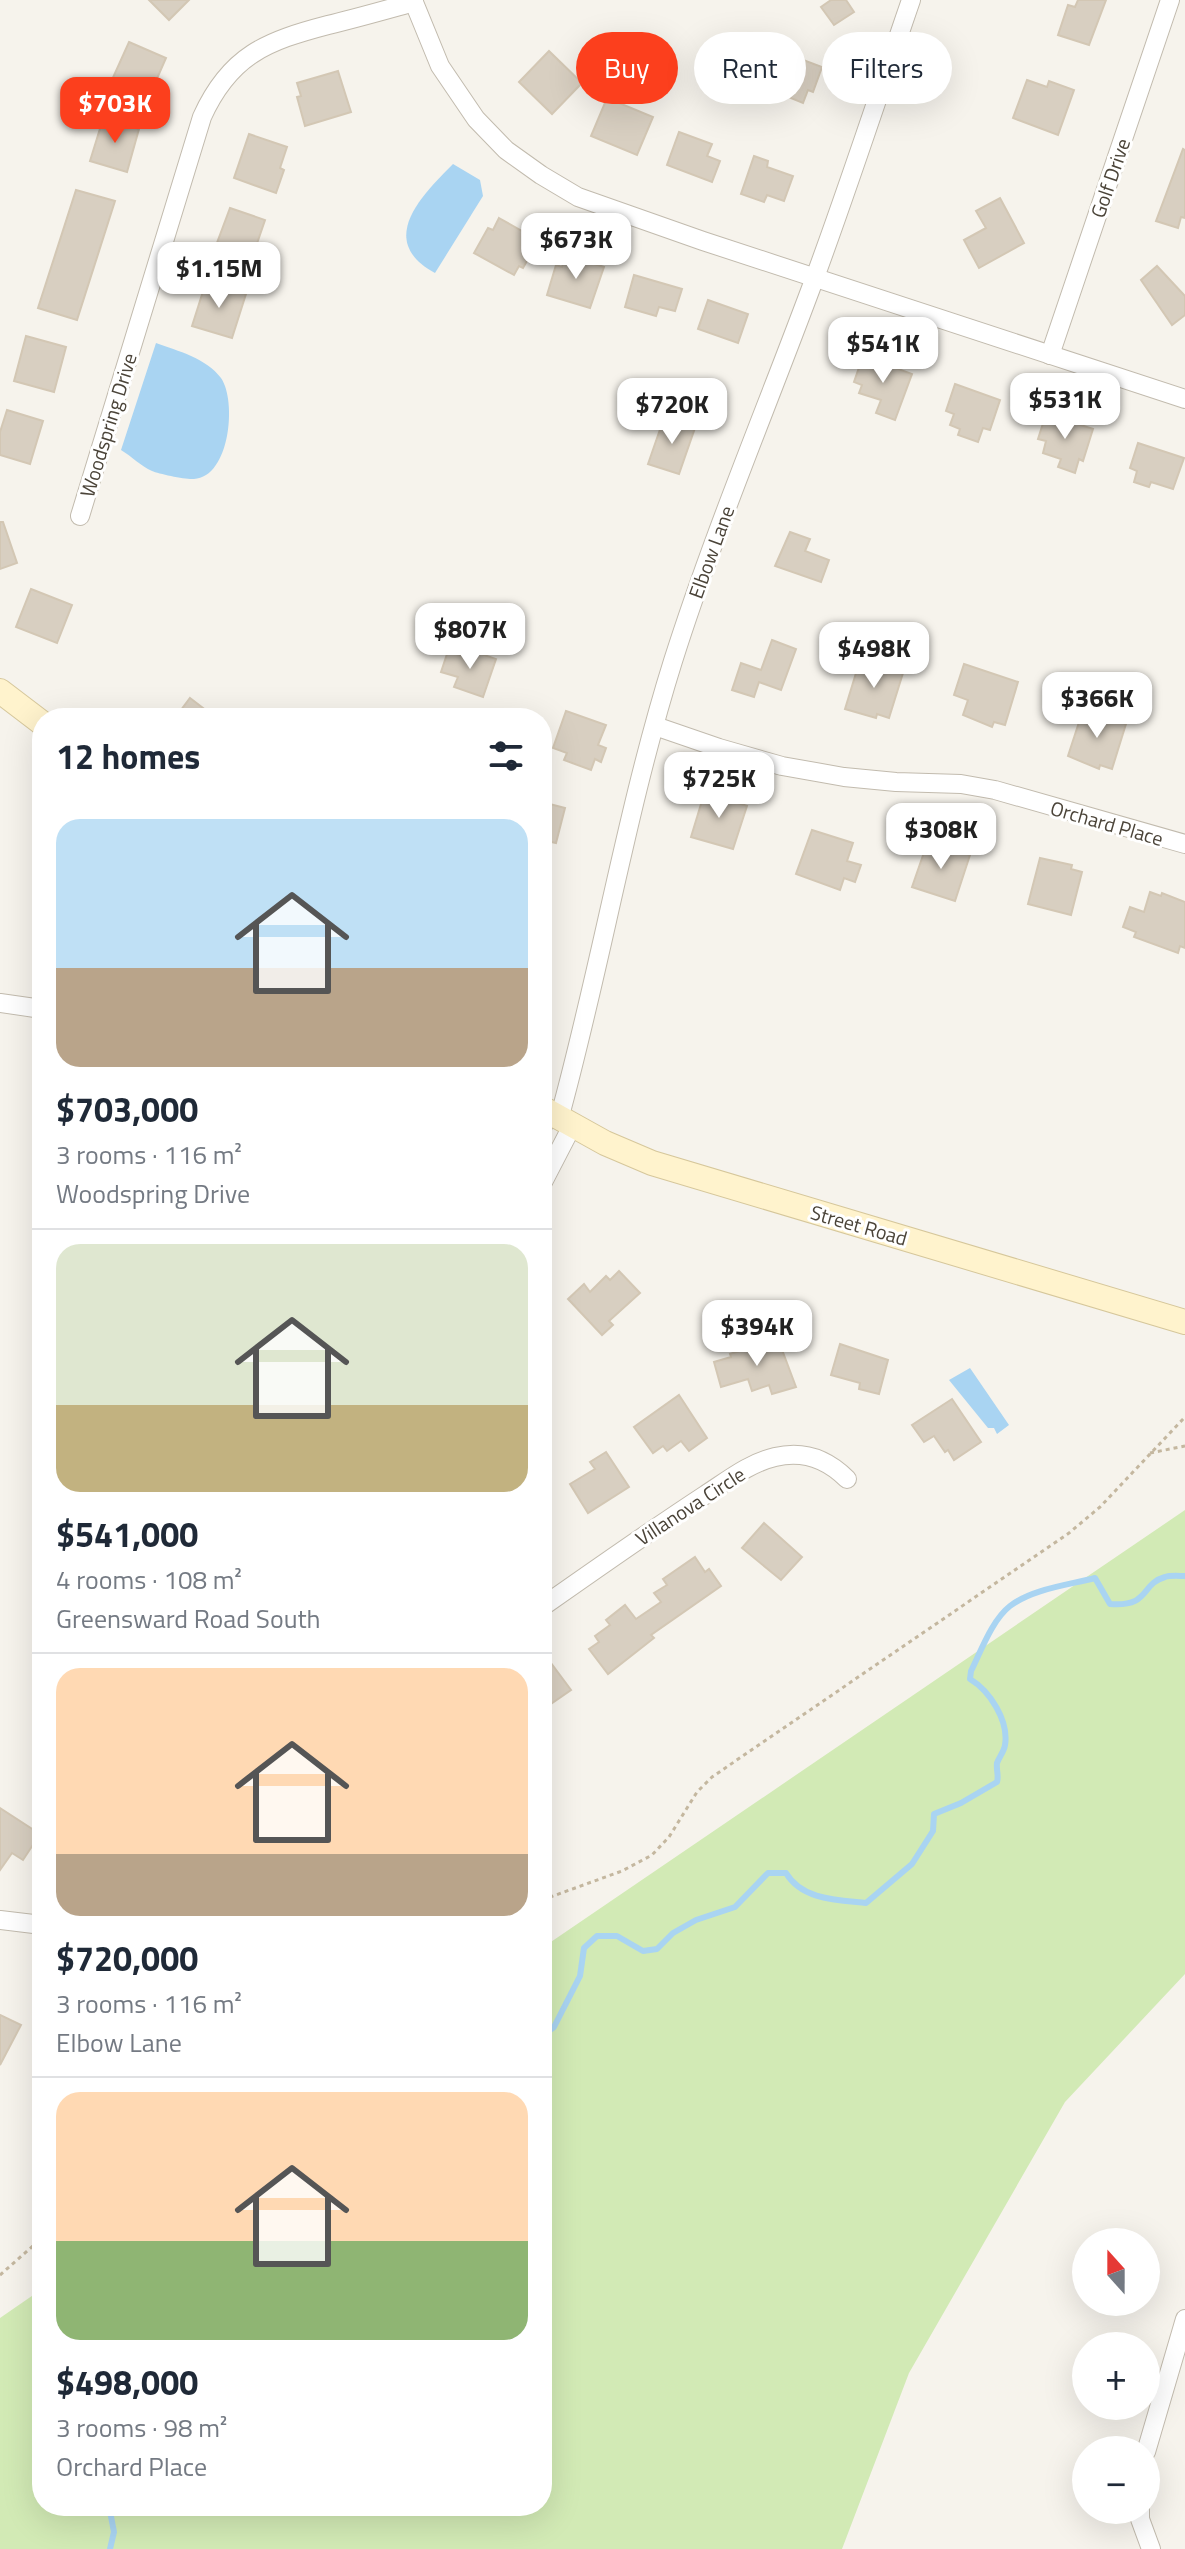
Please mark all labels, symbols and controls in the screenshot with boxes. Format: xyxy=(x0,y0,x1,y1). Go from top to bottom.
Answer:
chip: Buy xyxy=(576,32,678,104)
chip: Rent xyxy=(694,32,806,104)
chip: Filters xyxy=(822,32,952,104)
pin: $703K xyxy=(59,77,171,145)
text: $703K xyxy=(78,83,152,122)
street label: Golf Drive xyxy=(1082,134,1138,222)
pin: $673K xyxy=(520,213,632,281)
text: $673K xyxy=(539,219,613,258)
pin: $1.15M xyxy=(154,242,284,310)
text: $1.15M xyxy=(175,248,263,287)
pin: $541K xyxy=(827,317,939,385)
text: $541K xyxy=(846,323,920,362)
street label: Woodspring Drive xyxy=(71,349,145,501)
pin: $531K xyxy=(1009,373,1121,441)
pin: $720K xyxy=(616,378,728,446)
text: $531K xyxy=(1028,379,1102,418)
text: $720K xyxy=(635,384,709,423)
street label: Elbow Lane xyxy=(680,501,742,603)
pin: $807K xyxy=(414,603,526,671)
text: $807K xyxy=(433,609,507,648)
pin: $498K xyxy=(818,622,930,690)
text: $498K xyxy=(837,628,911,667)
pin: $366K xyxy=(1041,672,1153,740)
text: $366K xyxy=(1060,678,1134,717)
text: 12 homes xyxy=(56,730,200,782)
icon: filters xyxy=(484,734,528,778)
pin: $725K xyxy=(663,752,775,820)
text: $725K xyxy=(682,758,756,797)
street label: Orchard Place xyxy=(1047,792,1167,854)
pin: $308K xyxy=(885,803,997,871)
text: $308K xyxy=(904,809,978,848)
icon: home xyxy=(220,871,364,1015)
text: $703,000 xyxy=(56,1083,198,1135)
text: 3 rooms · 116 m² xyxy=(56,1135,242,1174)
text: Woodspring Drive xyxy=(56,1174,250,1213)
street label: Street Road xyxy=(807,1196,911,1254)
icon: home xyxy=(220,1296,364,1440)
pin: $394K xyxy=(701,1300,813,1368)
text: $394K xyxy=(720,1306,794,1345)
street label: Villanova Circle xyxy=(629,1459,751,1553)
text: $541,000 xyxy=(56,1508,198,1560)
text: 4 rooms · 108 m² xyxy=(56,1560,242,1599)
text: Greensward Road South xyxy=(56,1599,321,1638)
icon: home xyxy=(220,1720,364,1864)
text: $720,000 xyxy=(56,1932,198,1984)
text: 3 rooms · 116 m² xyxy=(56,1984,242,2023)
text: Elbow Lane xyxy=(56,2023,182,2062)
icon: home xyxy=(220,2144,364,2288)
north arrow xyxy=(1072,2228,1160,2316)
map controls xyxy=(1072,2228,1160,2524)
button: + xyxy=(1072,2332,1160,2420)
text: $498,000 xyxy=(56,2356,198,2408)
text: 3 rooms · 98 m² xyxy=(56,2408,227,2447)
button: − xyxy=(1072,2436,1160,2524)
text: Orchard Place xyxy=(56,2447,207,2486)

